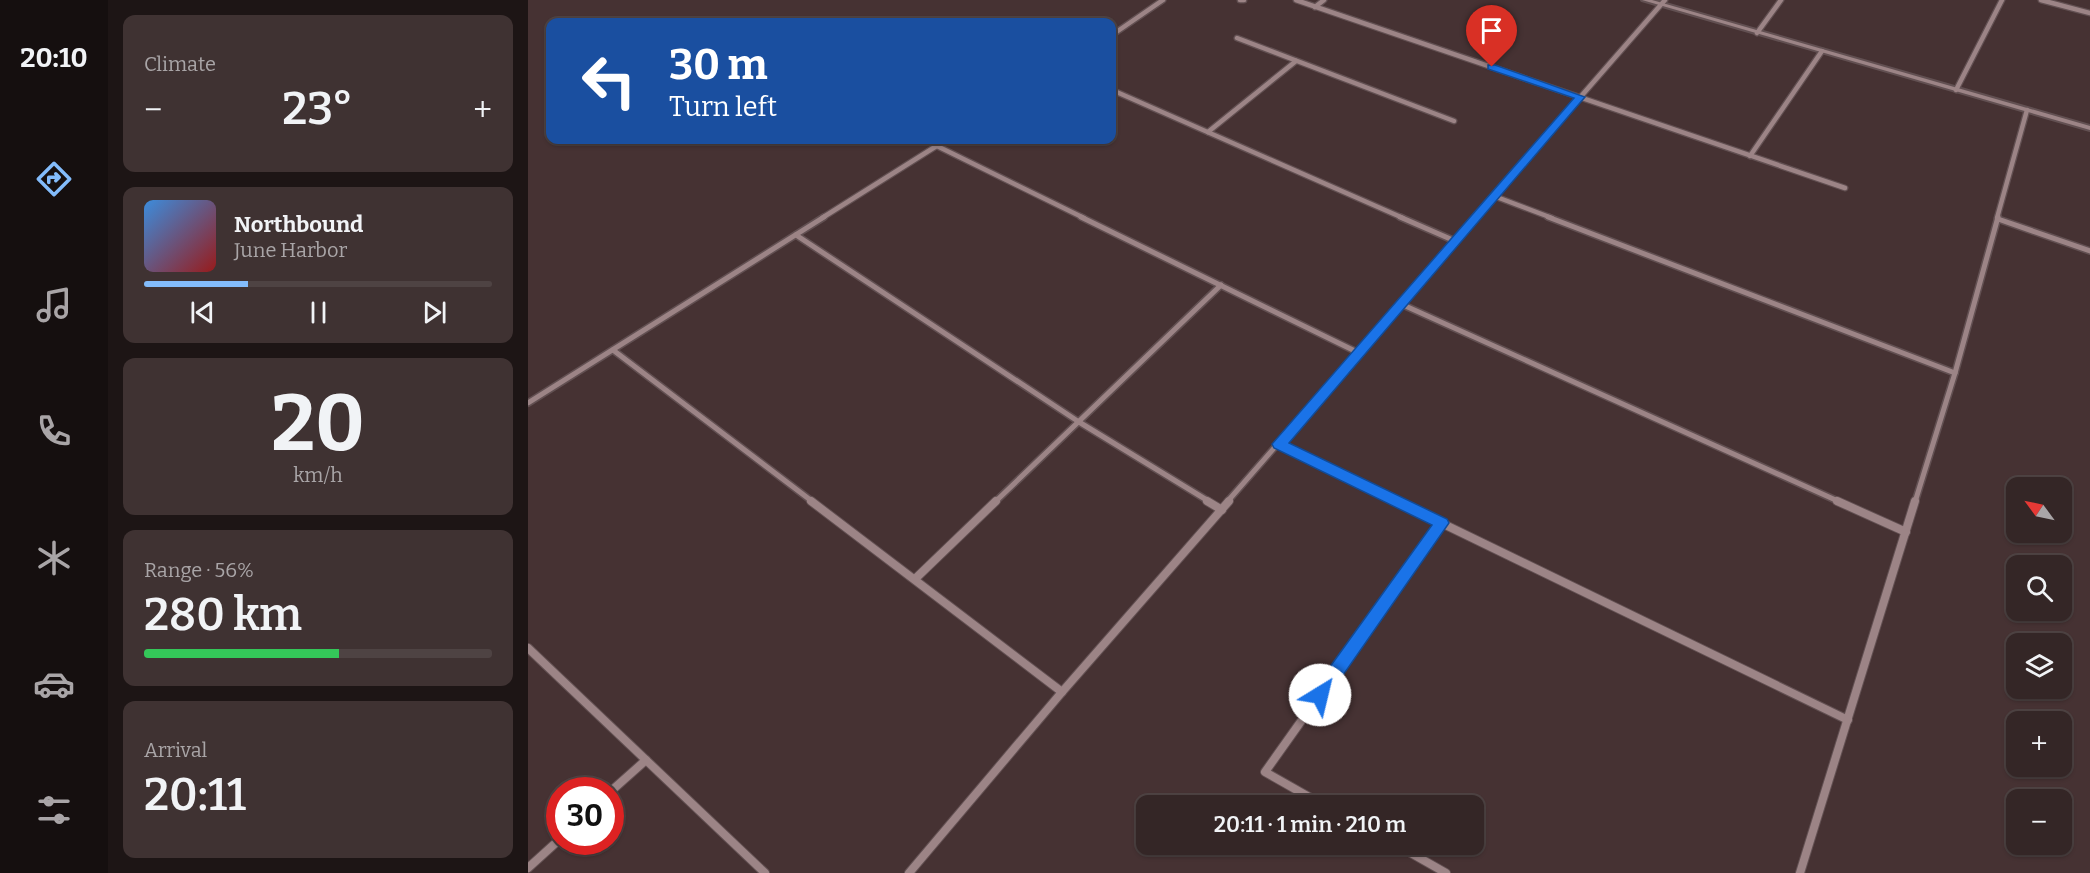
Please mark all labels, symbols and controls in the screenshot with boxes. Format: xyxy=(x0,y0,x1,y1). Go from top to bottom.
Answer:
pin xyxy=(1466,5,1517,67)
icon: arrive xyxy=(1475,14,1508,47)
text: 30 m xyxy=(669,40,768,90)
text: 20:10 xyxy=(20,42,88,74)
icon: left xyxy=(570,42,648,120)
text: Climate xyxy=(144,52,216,76)
text: 23° xyxy=(282,82,353,136)
text: − xyxy=(144,90,162,130)
text: + xyxy=(473,90,492,130)
text: Turn left xyxy=(669,91,777,123)
icon: directions xyxy=(33,158,75,200)
text: Northbound xyxy=(234,211,363,238)
text: June Harbor xyxy=(234,238,347,262)
icon: music xyxy=(33,284,75,326)
icon: previous xyxy=(186,296,219,329)
icon: pause xyxy=(302,296,335,329)
icon: next xyxy=(418,296,451,329)
text: 20 xyxy=(271,377,365,471)
icon: phone xyxy=(33,410,75,452)
text: km/h xyxy=(293,463,343,487)
north arrow xyxy=(2006,477,2072,543)
map controls xyxy=(2006,477,2072,855)
icon: climate xyxy=(33,537,75,579)
button: search xyxy=(2006,555,2072,621)
text: Range · 56% xyxy=(144,558,254,582)
text: 280 km xyxy=(144,588,302,642)
button: layers xyxy=(2006,633,2072,699)
icon: car xyxy=(33,663,75,705)
position arrow xyxy=(1288,663,1352,727)
button: + xyxy=(2006,711,2072,777)
text: Arrival xyxy=(144,738,207,762)
text: 20:11 xyxy=(144,768,246,822)
speed limit sign: 30 xyxy=(546,777,624,855)
icon: filters xyxy=(33,789,75,831)
button: − xyxy=(2006,789,2072,855)
text: 20:11 · 1 min · 210 m xyxy=(1214,811,1406,838)

